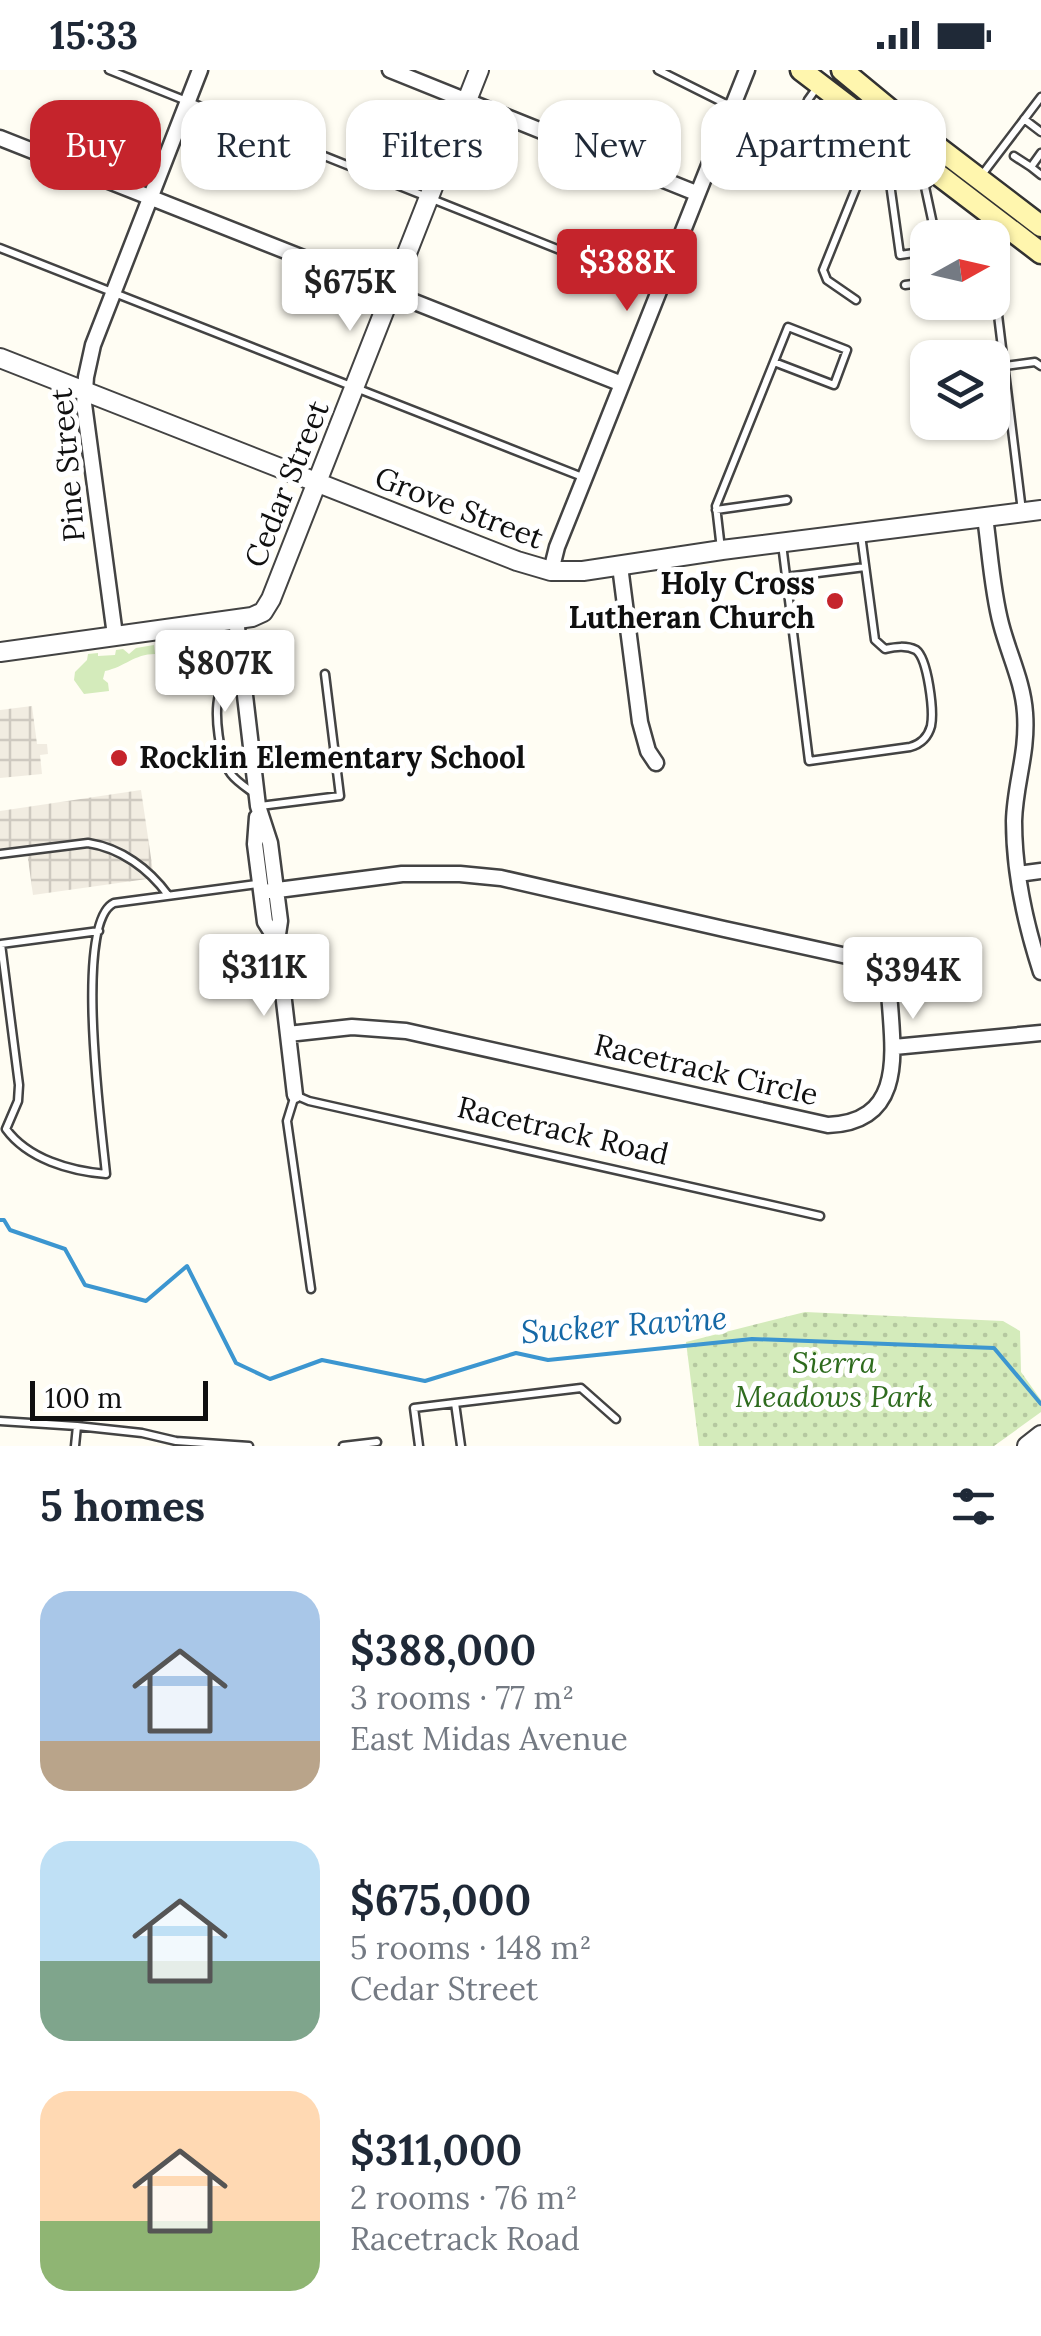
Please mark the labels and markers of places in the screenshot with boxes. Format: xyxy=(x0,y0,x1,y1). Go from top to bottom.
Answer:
pin: $388K xyxy=(557,229,697,314)
pin: $675K xyxy=(280,249,420,334)
place label: Holy Cross Lutheran Church xyxy=(569,564,815,636)
marker: Holy Cross Lutheran Church xyxy=(824,590,846,612)
pin: $807K xyxy=(155,630,295,715)
place label: Rocklin Elementary School xyxy=(139,738,525,777)
marker: Rocklin Elementary School xyxy=(108,747,130,769)
pin: $311K xyxy=(194,934,334,1019)
pin: $394K xyxy=(843,937,983,1022)

